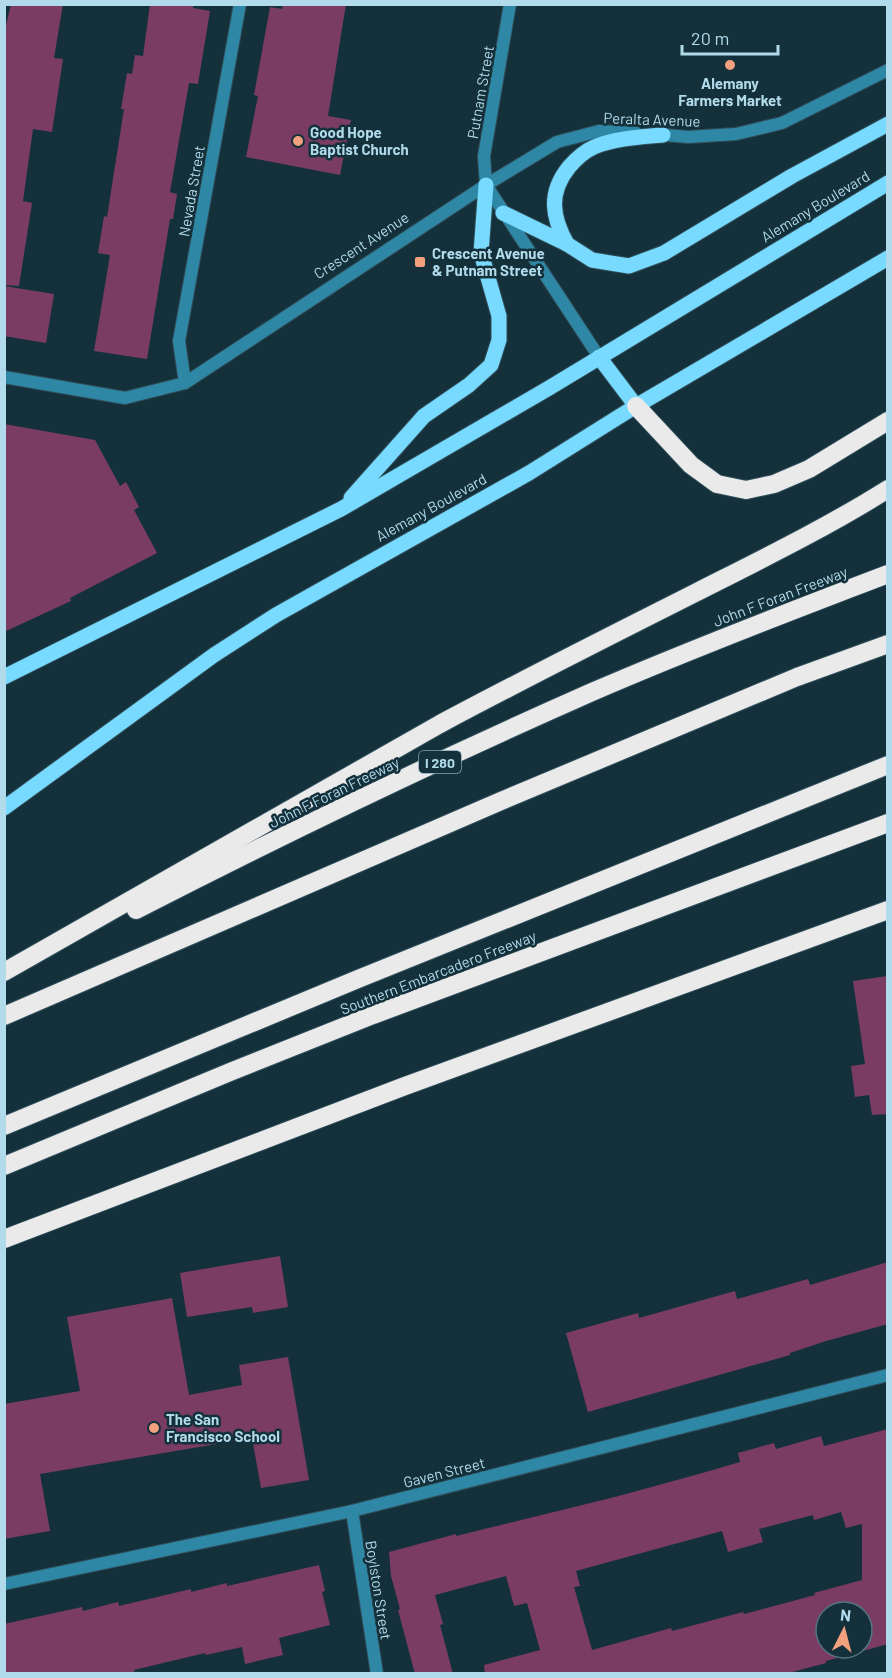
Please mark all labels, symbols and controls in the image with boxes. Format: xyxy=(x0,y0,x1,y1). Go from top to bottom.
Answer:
scale bar xyxy=(682,18,778,56)
text: 20 m xyxy=(691,27,729,49)
street label: Putnam Street xyxy=(463,44,497,140)
marker: Alemany Farmers Market xyxy=(723,58,737,72)
place label: Alemany Farmers Market xyxy=(678,74,782,109)
street label: Peralta Avenue xyxy=(603,108,701,130)
place label: Good Hope Baptist Church xyxy=(310,123,409,158)
marker: Good Hope Baptist Church xyxy=(291,134,305,148)
street label: Nevada Street xyxy=(174,144,208,238)
street label: Alemany Boulevard xyxy=(757,166,873,246)
street label: Crescent Avenue xyxy=(310,208,412,282)
place label: Crescent Avenue & Putnam Street xyxy=(432,244,545,279)
marker: Crescent Avenue & Putnam Street xyxy=(413,255,427,269)
street label: Alemany Boulevard xyxy=(373,469,489,545)
street label: John F Foran Freeway xyxy=(710,562,850,630)
road number: I 280 xyxy=(419,751,461,773)
street label: John F Foran Freeway xyxy=(266,753,402,831)
street label: Southern Embarcadero Freeway xyxy=(337,926,539,1018)
place label: The San Francisco School xyxy=(166,1410,280,1445)
marker: The San Francisco School xyxy=(147,1421,161,1435)
street label: Gaven Street xyxy=(401,1453,487,1491)
street label: Boylston Street xyxy=(362,1539,396,1641)
north arrow xyxy=(814,1600,874,1660)
text: N xyxy=(839,1605,852,1625)

